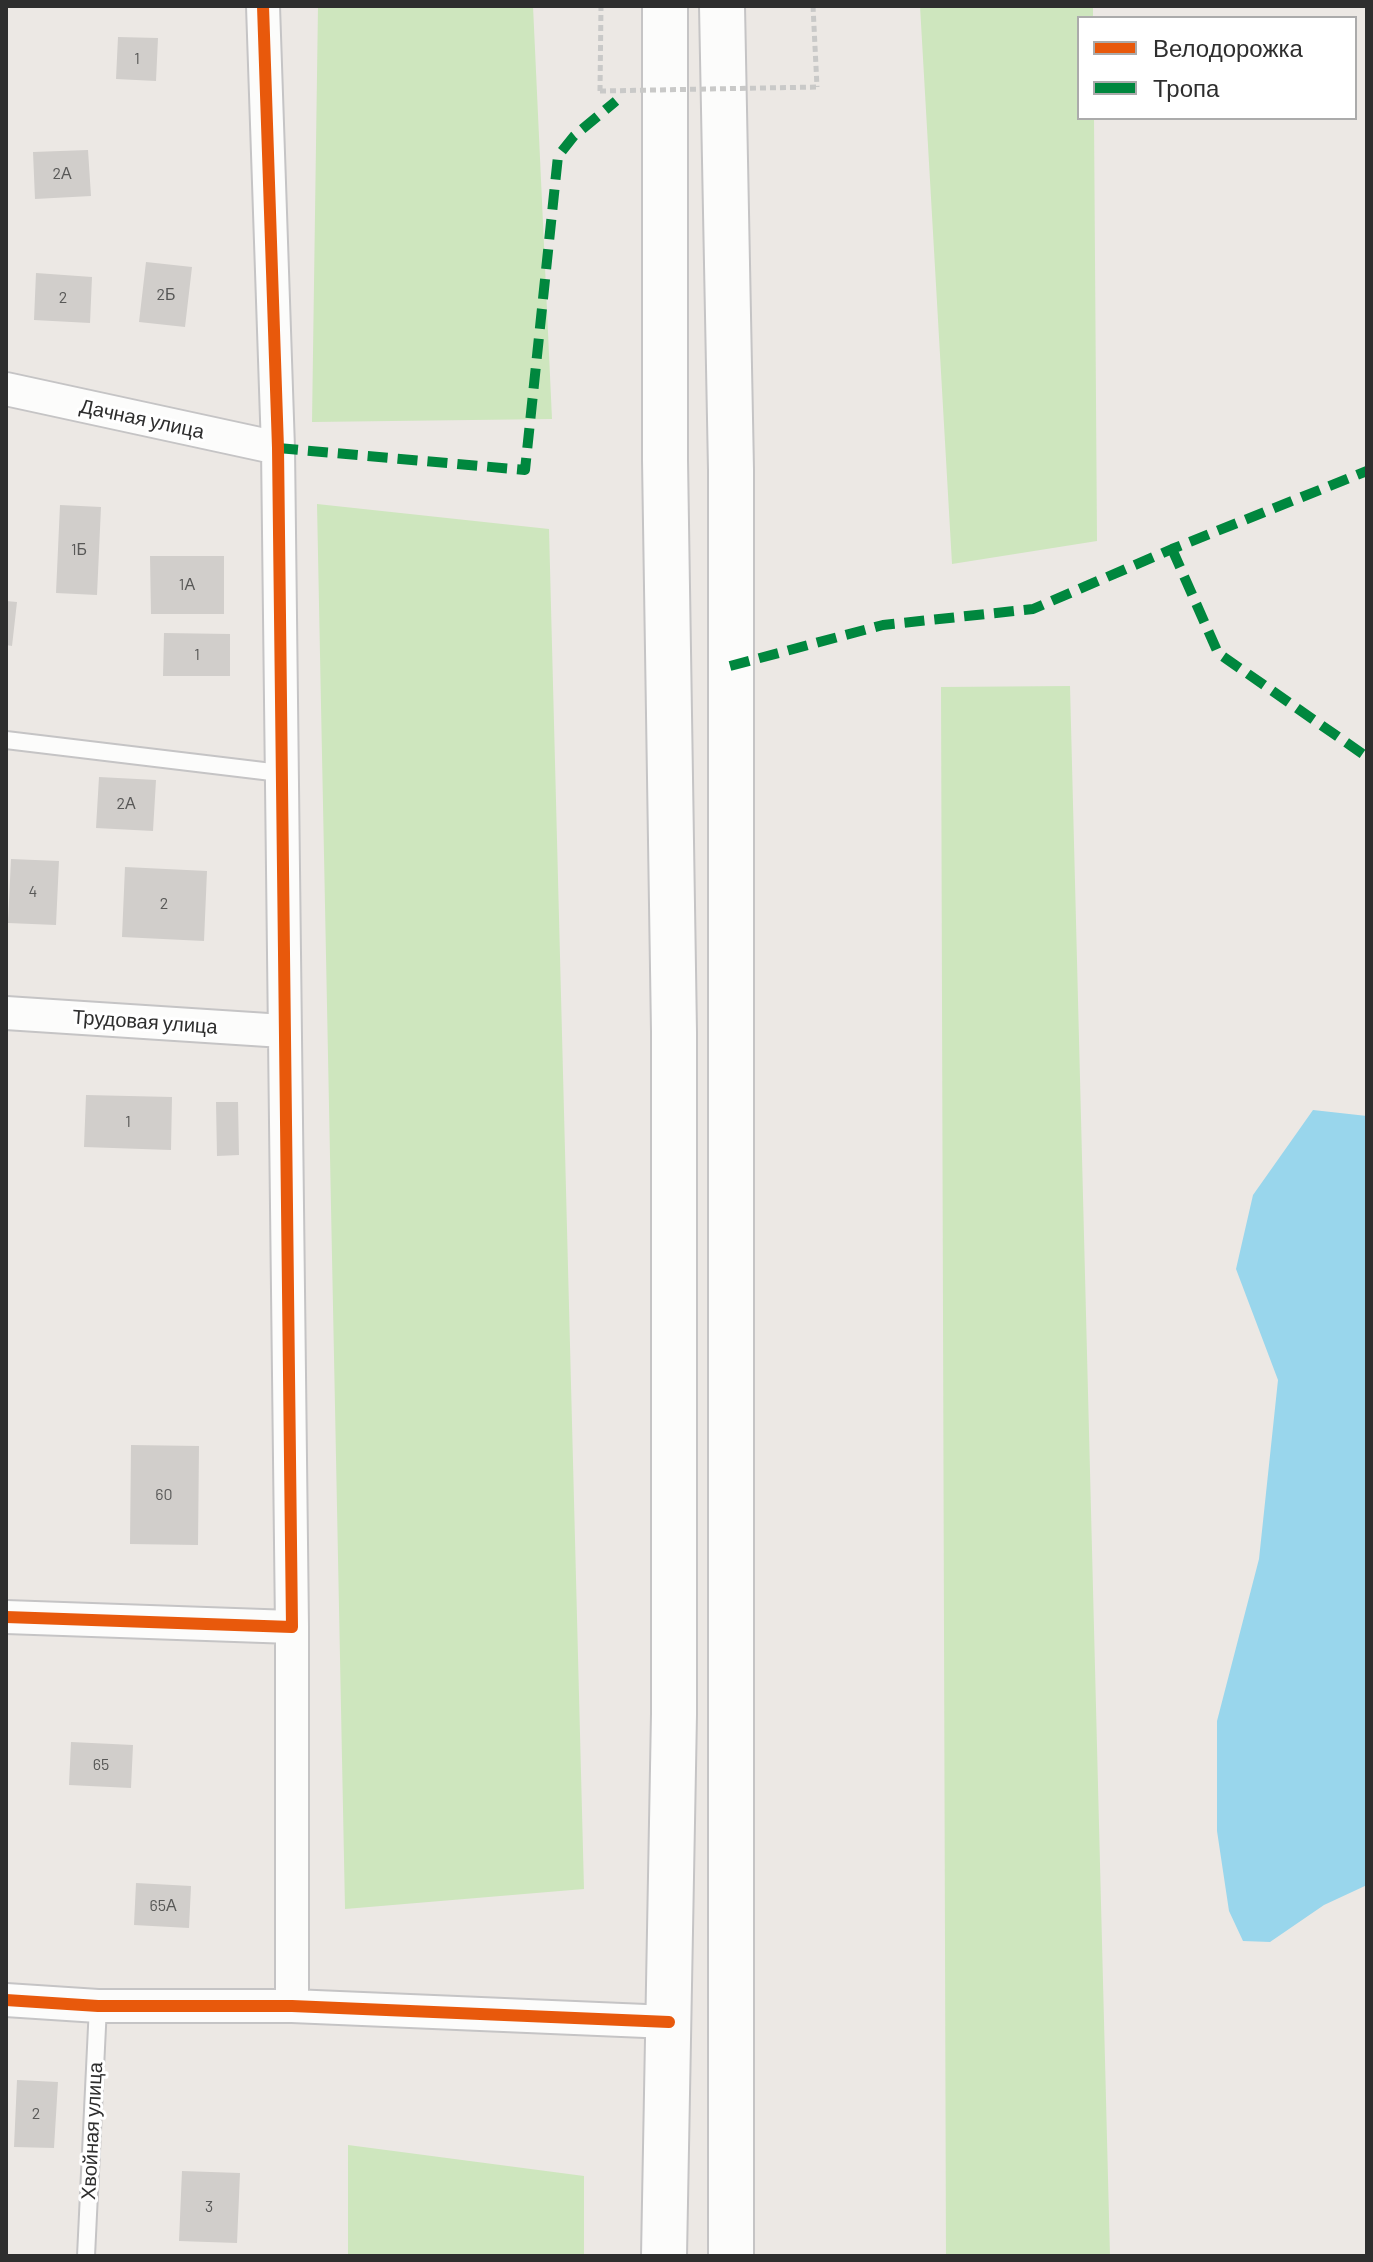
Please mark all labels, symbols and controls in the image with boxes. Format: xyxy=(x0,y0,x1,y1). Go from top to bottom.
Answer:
legend xyxy=(1077,16,1357,120)
text: Велодорожка xyxy=(1153,33,1303,62)
house number: 1 xyxy=(134,49,140,69)
text: Тропа xyxy=(1153,73,1219,102)
house number: 2А xyxy=(52,164,72,184)
house number: 2Б xyxy=(156,285,176,305)
house number: 2 xyxy=(59,288,67,308)
street label: Дачная улица xyxy=(78,394,206,444)
house number: 1Б xyxy=(71,540,87,560)
house number: 1А xyxy=(179,575,195,595)
house number: 1 xyxy=(194,645,200,665)
house number: 2А xyxy=(116,794,136,814)
house number: 4 xyxy=(29,882,37,902)
house number: 2 xyxy=(160,894,168,914)
street label: Трудовая улица xyxy=(72,1005,218,1039)
house number: 1 xyxy=(125,1112,131,1132)
house number: 60 xyxy=(155,1485,173,1505)
house number: 65 xyxy=(93,1755,109,1775)
house number: 65А xyxy=(149,1896,177,1916)
street label: Хвойная улица xyxy=(76,2061,108,2201)
house number: 2 xyxy=(32,2104,40,2124)
house number: 3 xyxy=(205,2197,213,2217)

